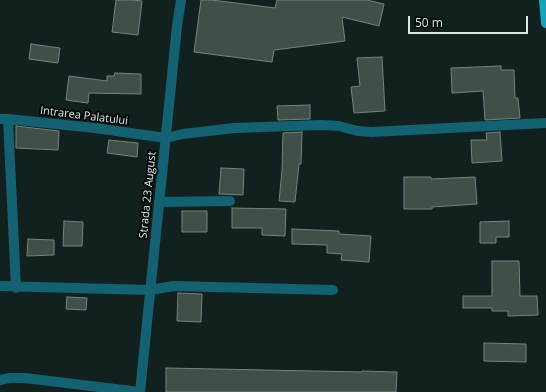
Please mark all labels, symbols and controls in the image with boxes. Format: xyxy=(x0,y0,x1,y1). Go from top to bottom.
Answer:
scale bar xyxy=(410,8,530,34)
text: 50 m xyxy=(415,14,443,31)
street label: Intrarea Palatului xyxy=(39,104,129,128)
street label: Strada 23 August xyxy=(137,151,159,239)

